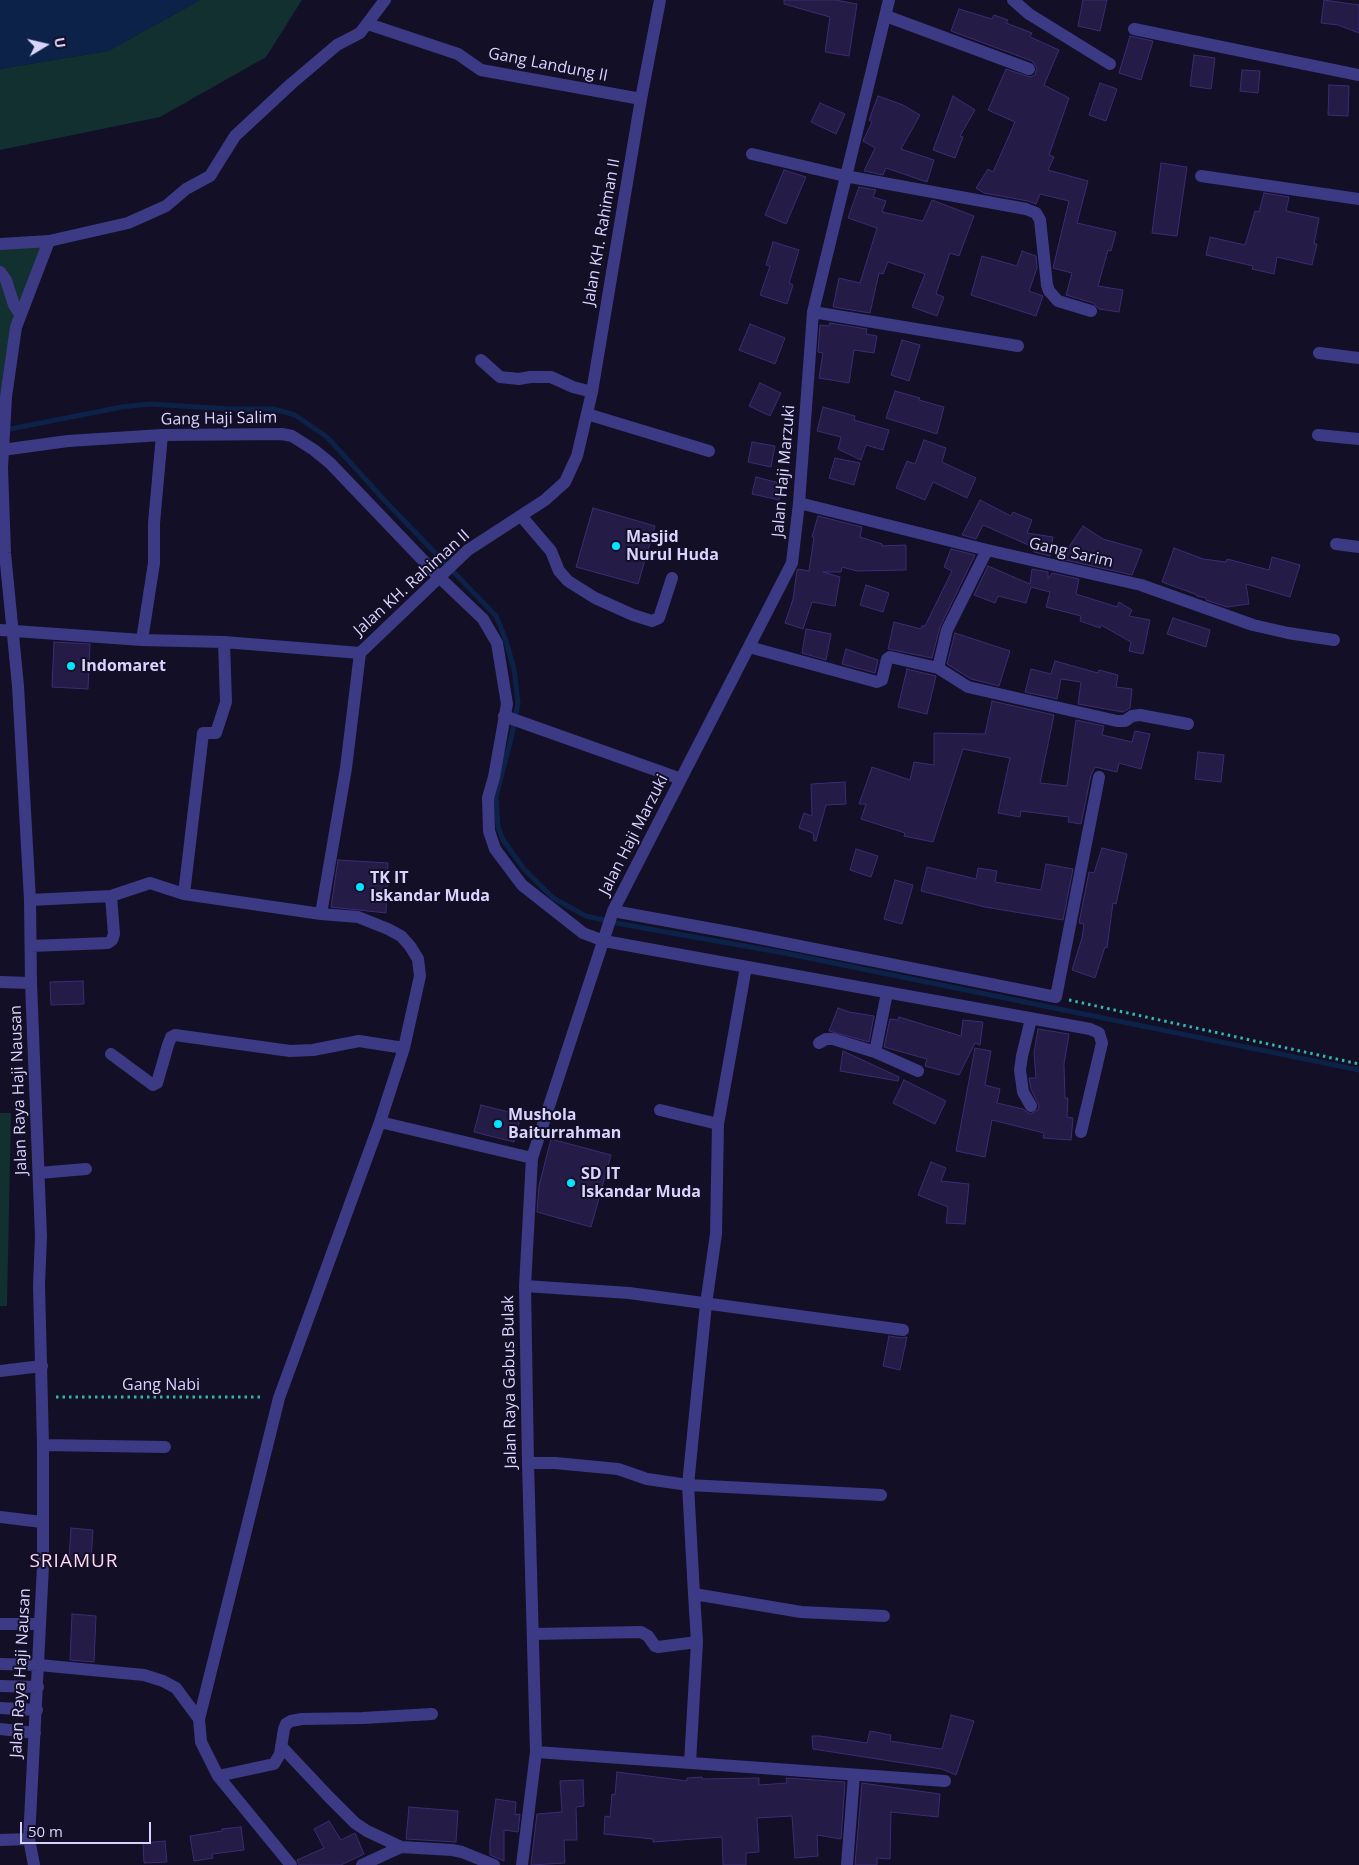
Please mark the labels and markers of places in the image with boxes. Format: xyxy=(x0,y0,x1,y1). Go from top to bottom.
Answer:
place label: Masjid Nurul Huda xyxy=(626,527,719,565)
marker: Masjid Nurul Huda xyxy=(610,540,622,552)
place label: Indomaret xyxy=(81,656,166,676)
marker: Indomaret xyxy=(65,660,77,672)
place label: TK IT Iskandar Muda xyxy=(370,868,490,906)
marker: TK IT Iskandar Muda xyxy=(354,881,366,893)
place label: Mushola Baiturrahman xyxy=(508,1105,621,1143)
marker: Mushola Baiturrahman xyxy=(492,1118,504,1130)
place label: SD IT Iskandar Muda xyxy=(581,1164,701,1202)
marker: SD IT Iskandar Muda xyxy=(565,1177,577,1189)

